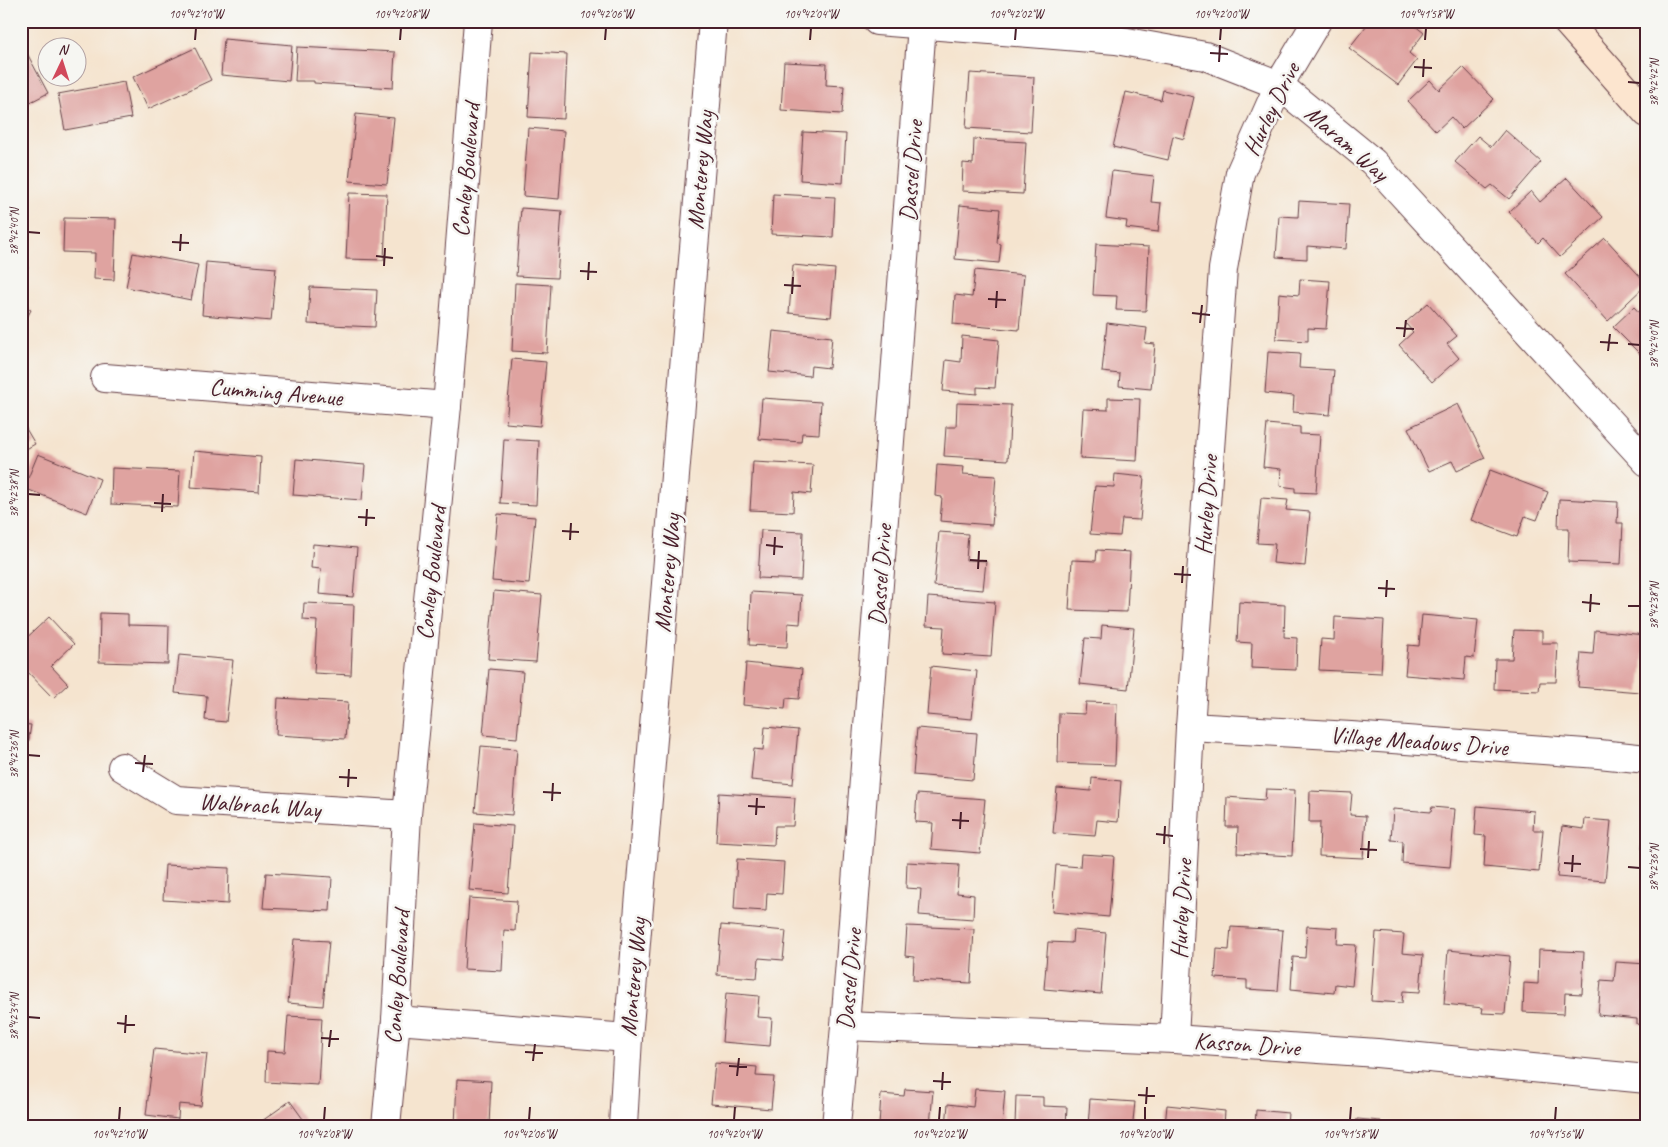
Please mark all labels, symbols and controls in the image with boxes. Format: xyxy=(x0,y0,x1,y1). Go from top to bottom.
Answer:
text: 104°42'10"W xyxy=(169,6,225,22)
text: 104°42'08"W xyxy=(374,6,430,22)
text: 104°42'06"W xyxy=(579,6,635,22)
text: 104°42'04"W xyxy=(784,6,840,22)
text: 104°42'02"W xyxy=(989,6,1045,22)
text: 104°42'00"W xyxy=(1194,6,1250,22)
text: 104°41'58"W xyxy=(1399,6,1455,22)
north arrow xyxy=(38,38,88,88)
text: N xyxy=(58,41,70,58)
street label: Hurley Drive xyxy=(1236,56,1307,160)
text: 38°42'42"N xyxy=(1646,58,1662,107)
street label: Conley Boulevard xyxy=(445,98,487,238)
street label: Maram Way xyxy=(1299,98,1397,189)
street label: Monterey Way xyxy=(680,108,720,230)
street label: Dassel Drive xyxy=(893,117,930,223)
text: 38°42'40"N xyxy=(6,207,22,256)
text: 38°42'40"N xyxy=(1646,320,1662,369)
street label: Cumming Avenue xyxy=(208,371,346,413)
street label: Hurley Drive xyxy=(1188,452,1225,556)
text: 38°42'38"N xyxy=(6,469,22,518)
street label: Conley Boulevard xyxy=(409,501,453,641)
street label: Monterey Way xyxy=(647,511,687,633)
street label: Dassel Drive xyxy=(862,521,899,627)
text: 38°42'38"N xyxy=(1646,581,1662,630)
street label: Village Meadows Drive xyxy=(1329,720,1511,762)
text: 38°42'36"N xyxy=(6,730,22,779)
street label: Walbrach Way xyxy=(199,786,323,824)
text: 38°42'36"N xyxy=(1646,843,1662,892)
street label: Hurley Drive xyxy=(1163,856,1199,960)
street label: Conley Boulevard xyxy=(377,905,417,1045)
street label: Monterey Way xyxy=(613,915,653,1037)
street label: Dassel Drive xyxy=(830,925,869,1031)
text: 38°42'34"N xyxy=(6,992,22,1041)
street label: Kasson Drive xyxy=(1193,1025,1303,1063)
text: 104°42'10"W xyxy=(92,1126,148,1142)
text: 104°42'08"W xyxy=(297,1126,353,1142)
text: 104°42'06"W xyxy=(502,1126,558,1142)
text: 104°42'04"W xyxy=(707,1126,763,1142)
text: 104°42'02"W xyxy=(912,1126,968,1142)
text: 104°42'00"W xyxy=(1118,1126,1174,1142)
text: 104°41'58"W xyxy=(1323,1126,1379,1142)
text: 104°41'56"W xyxy=(1528,1126,1584,1142)

